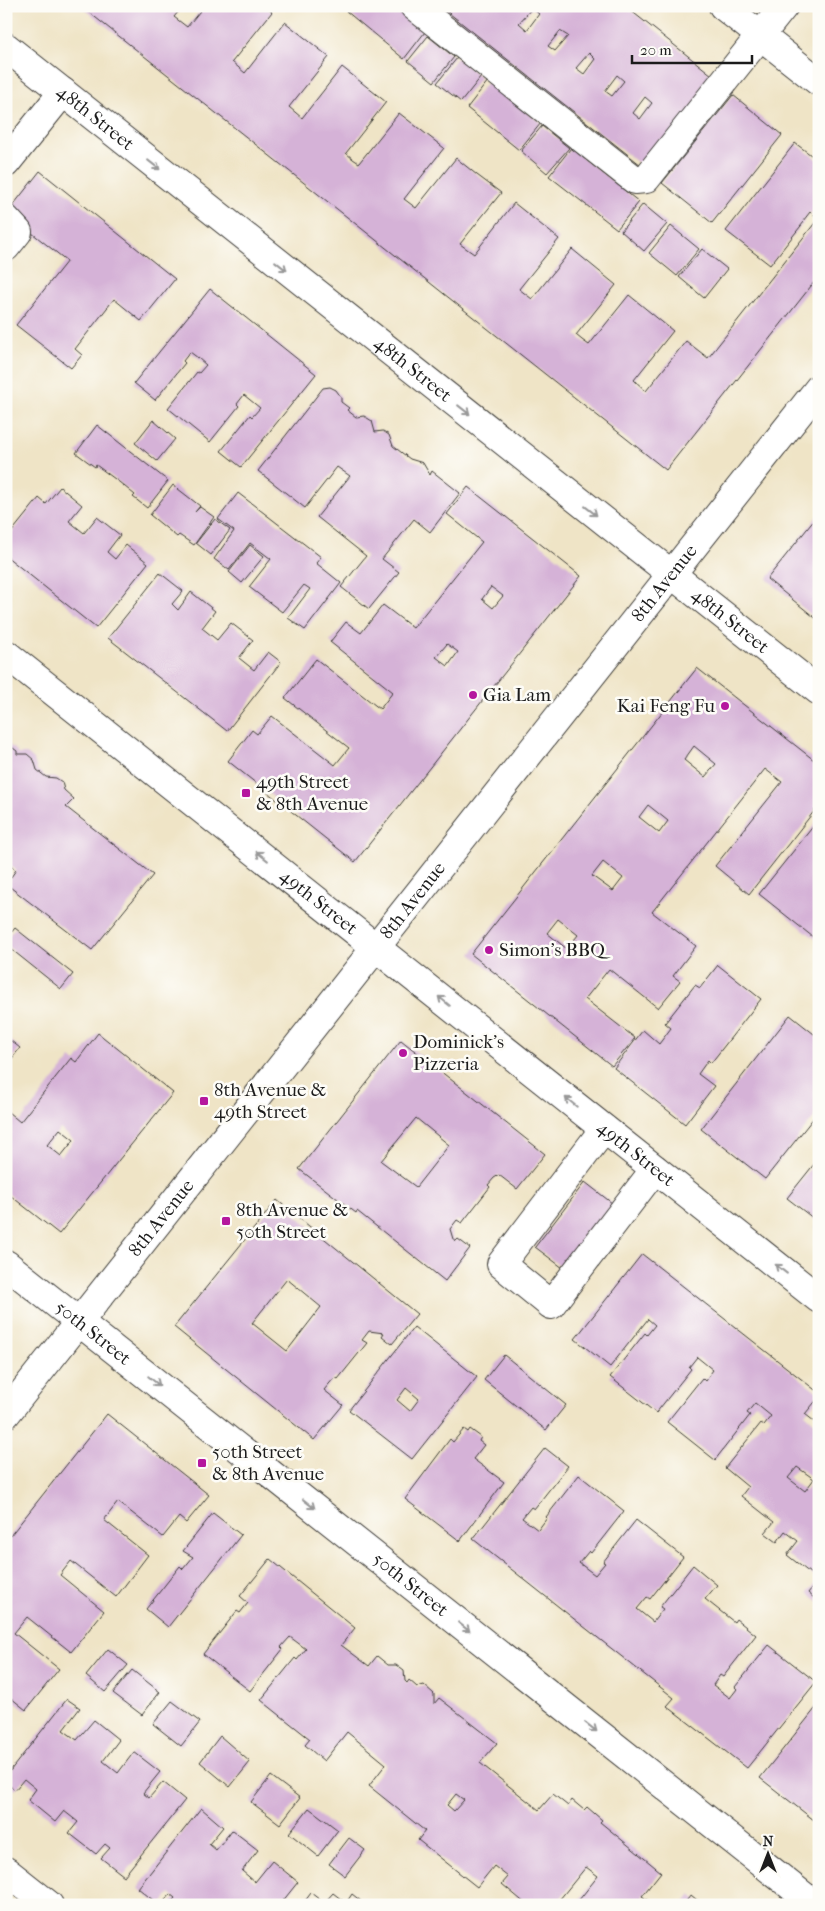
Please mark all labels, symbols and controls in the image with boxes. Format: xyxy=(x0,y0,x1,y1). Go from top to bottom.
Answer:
scale bar xyxy=(632,32,752,64)
text: 20 m xyxy=(640,41,672,59)
street label: 48th Street xyxy=(52,80,139,155)
one-way arrow xyxy=(147,159,160,170)
one-way arrow xyxy=(275,260,288,271)
street label: 48th Street xyxy=(370,332,456,407)
one-way arrow xyxy=(457,405,470,416)
one-way arrow xyxy=(584,506,597,517)
street label: 8th Avenue xyxy=(627,540,702,626)
street label: 48th Street xyxy=(687,583,774,658)
place label: Gia Lam xyxy=(483,684,551,706)
marker: Gia Lam xyxy=(467,689,479,701)
place label: Kai Feng Fu xyxy=(617,695,715,717)
marker: Kai Feng Fu xyxy=(719,700,731,712)
place label: 49th Street & 8th Avenue xyxy=(256,771,368,815)
marker: 49th Street & 8th Avenue xyxy=(240,787,252,799)
one-way arrow xyxy=(256,851,269,862)
street label: 8th Avenue xyxy=(375,858,450,944)
street label: 49th Street xyxy=(275,864,362,940)
place label: Simon's BBQ xyxy=(499,939,611,961)
marker: Simon's BBQ xyxy=(483,944,495,956)
one-way arrow xyxy=(437,996,451,1006)
place label: Dominick's Pizzeria xyxy=(413,1031,504,1075)
marker: Dominick's Pizzeria xyxy=(397,1047,409,1059)
place label: 8th Avenue & 49th Street xyxy=(214,1079,326,1123)
marker: 8th Avenue & 49th Street xyxy=(198,1095,210,1107)
one-way arrow xyxy=(565,1097,578,1108)
street label: 49th Street xyxy=(593,1116,679,1191)
street label: 8th Avenue xyxy=(124,1175,199,1261)
place label: 8th Avenue & 50th Street xyxy=(236,1199,348,1243)
marker: 8th Avenue & 50th Street xyxy=(220,1215,232,1227)
one-way arrow xyxy=(774,1263,787,1274)
street label: 50th Street xyxy=(51,1296,135,1370)
one-way arrow xyxy=(147,1376,160,1387)
place label: 50th Street & 8th Avenue xyxy=(212,1441,324,1485)
marker: 50th Street & 8th Avenue xyxy=(196,1457,208,1469)
one-way arrow xyxy=(302,1499,316,1509)
street label: 50th Street xyxy=(368,1548,453,1621)
one-way arrow xyxy=(457,1621,470,1632)
one-way arrow xyxy=(584,1722,597,1733)
north arrow xyxy=(742,1828,792,1878)
text: N xyxy=(763,1833,774,1850)

